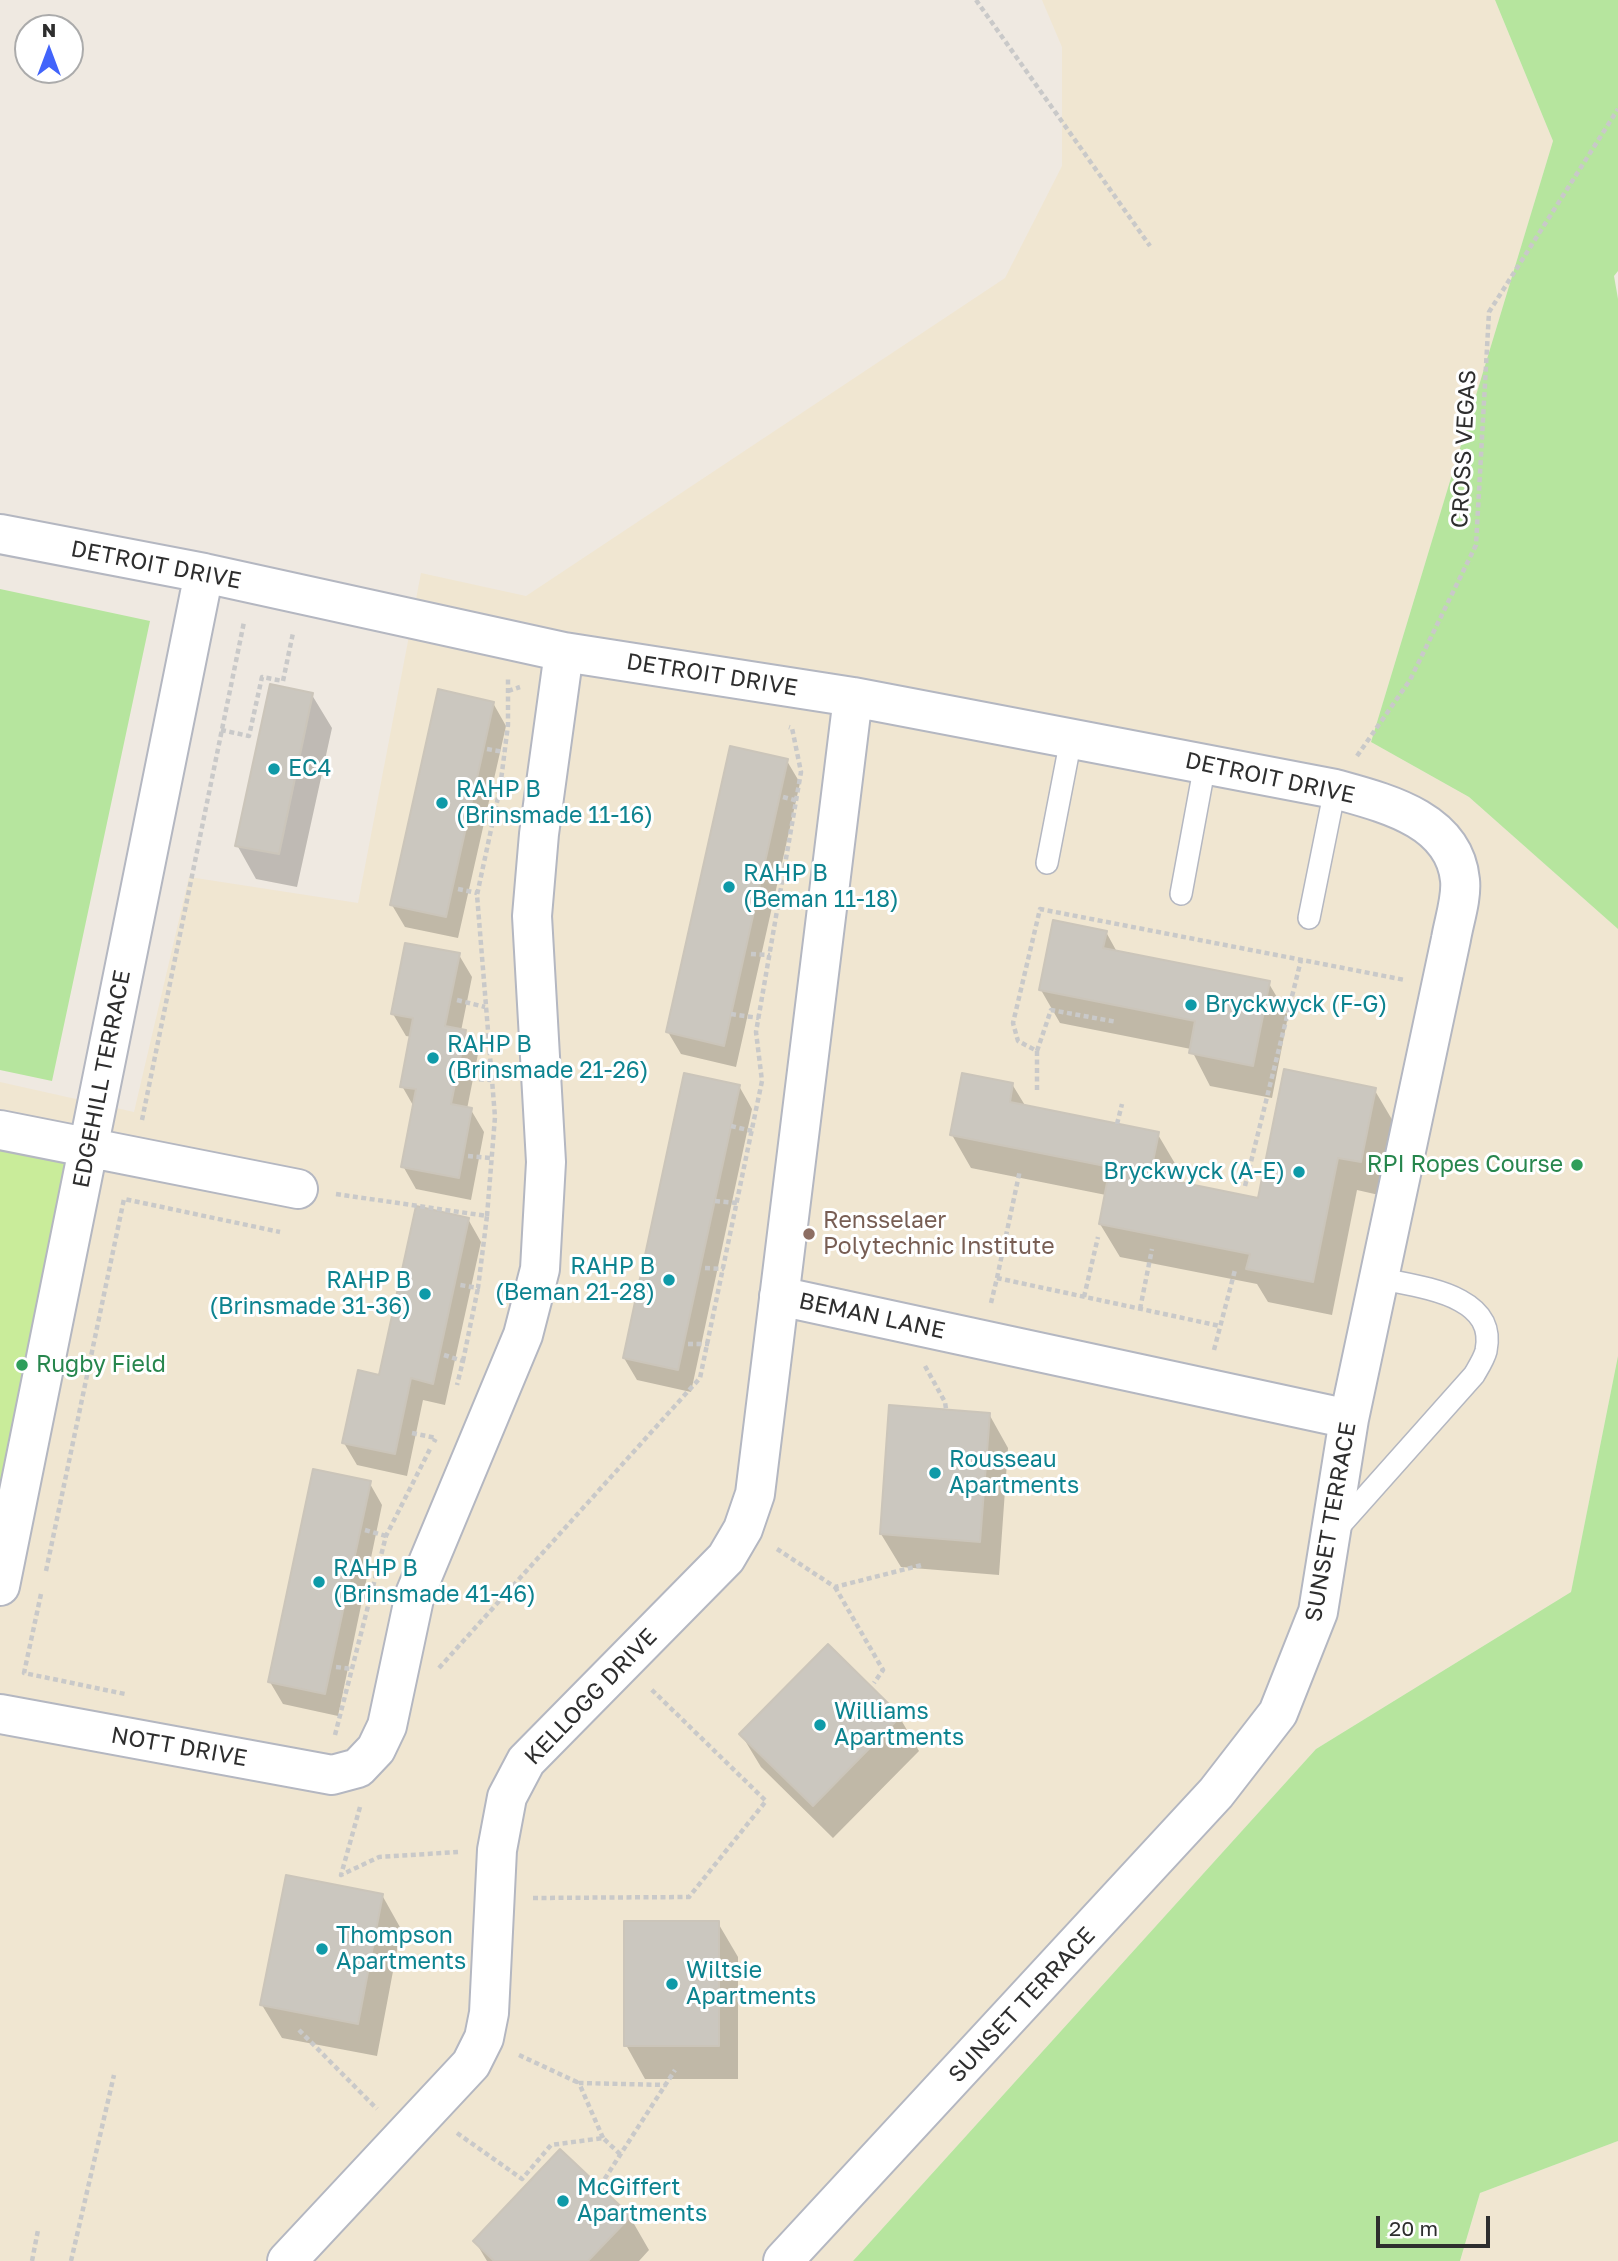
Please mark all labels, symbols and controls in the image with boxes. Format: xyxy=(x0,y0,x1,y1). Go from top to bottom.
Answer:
north arrow xyxy=(14,14,84,84)
text: N xyxy=(42,18,56,41)
street label: CROSS VEGAS xyxy=(1446,369,1482,529)
street label: DETROIT DRIVE xyxy=(68,535,244,595)
street label: DETROIT DRIVE xyxy=(624,648,800,702)
street label: DETROIT DRIVE xyxy=(1183,747,1357,809)
place label: EC4 xyxy=(288,755,332,783)
marker: EC4 xyxy=(266,761,282,777)
place label: RAHP B (Brinsmade 11-16) xyxy=(456,776,653,830)
marker: RAHP B (Brinsmade 11-16) xyxy=(434,795,450,811)
place label: RAHP B (Beman 11-18) xyxy=(743,860,899,914)
marker: RAHP B (Beman 11-18) xyxy=(721,879,737,895)
street label: EDGEHILL TERRACE xyxy=(67,968,137,1190)
place label: Bryckwyck (F-G) xyxy=(1205,991,1387,1019)
marker: Bryckwyck (F-G) xyxy=(1183,997,1199,1013)
place label: RAHP B (Brinsmade 21-26) xyxy=(447,1031,648,1085)
marker: RAHP B (Brinsmade 21-26) xyxy=(425,1050,441,1066)
place label: RPI Ropes Course xyxy=(1367,1151,1563,1179)
marker: RPI Ropes Course xyxy=(1569,1157,1585,1173)
place label: Bryckwyck (A-E) xyxy=(1103,1158,1285,1186)
marker: Bryckwyck (A-E) xyxy=(1291,1164,1307,1180)
place label: Rensselaer Polytechnic Institute xyxy=(823,1207,1054,1261)
marker: Rensselaer Polytechnic Institute xyxy=(801,1226,817,1242)
place label: RAHP B (Beman 21-28) xyxy=(495,1253,655,1307)
place label: RAHP B (Brinsmade 31-36) xyxy=(209,1267,411,1321)
marker: RAHP B (Beman 21-28) xyxy=(661,1272,677,1288)
marker: RAHP B (Brinsmade 31-36) xyxy=(417,1286,433,1302)
street label: BEMAN LANE xyxy=(796,1287,948,1345)
place label: Rugby Field xyxy=(36,1351,166,1379)
marker: Rugby Field xyxy=(14,1357,30,1373)
street label: SUNSET TERRACE xyxy=(1300,1420,1362,1624)
place label: Rousseau Apartments xyxy=(949,1446,1079,1500)
marker: Rousseau Apartments xyxy=(927,1465,943,1481)
place label: RAHP B (Brinsmade 41-46) xyxy=(333,1555,536,1609)
marker: RAHP B (Brinsmade 41-46) xyxy=(311,1574,327,1590)
street label: KELLOGG DRIVE xyxy=(519,1623,663,1771)
place label: Williams Apartments xyxy=(834,1698,964,1752)
marker: Williams Apartments xyxy=(812,1717,828,1733)
street label: NOTT DRIVE xyxy=(109,1721,249,1773)
place label: Thompson Apartments xyxy=(336,1922,466,1976)
street label: SUNSET TERRACE xyxy=(943,1922,1101,2088)
marker: Thompson Apartments xyxy=(314,1941,330,1957)
place label: Wiltsie Apartments xyxy=(686,1957,816,2011)
marker: Wiltsie Apartments xyxy=(664,1976,680,1992)
place label: McGiffert Apartments xyxy=(577,2174,707,2228)
marker: McGiffert Apartments xyxy=(555,2193,571,2209)
scale bar xyxy=(1380,2202,1494,2246)
text: 20 m xyxy=(1389,2215,1438,2241)

